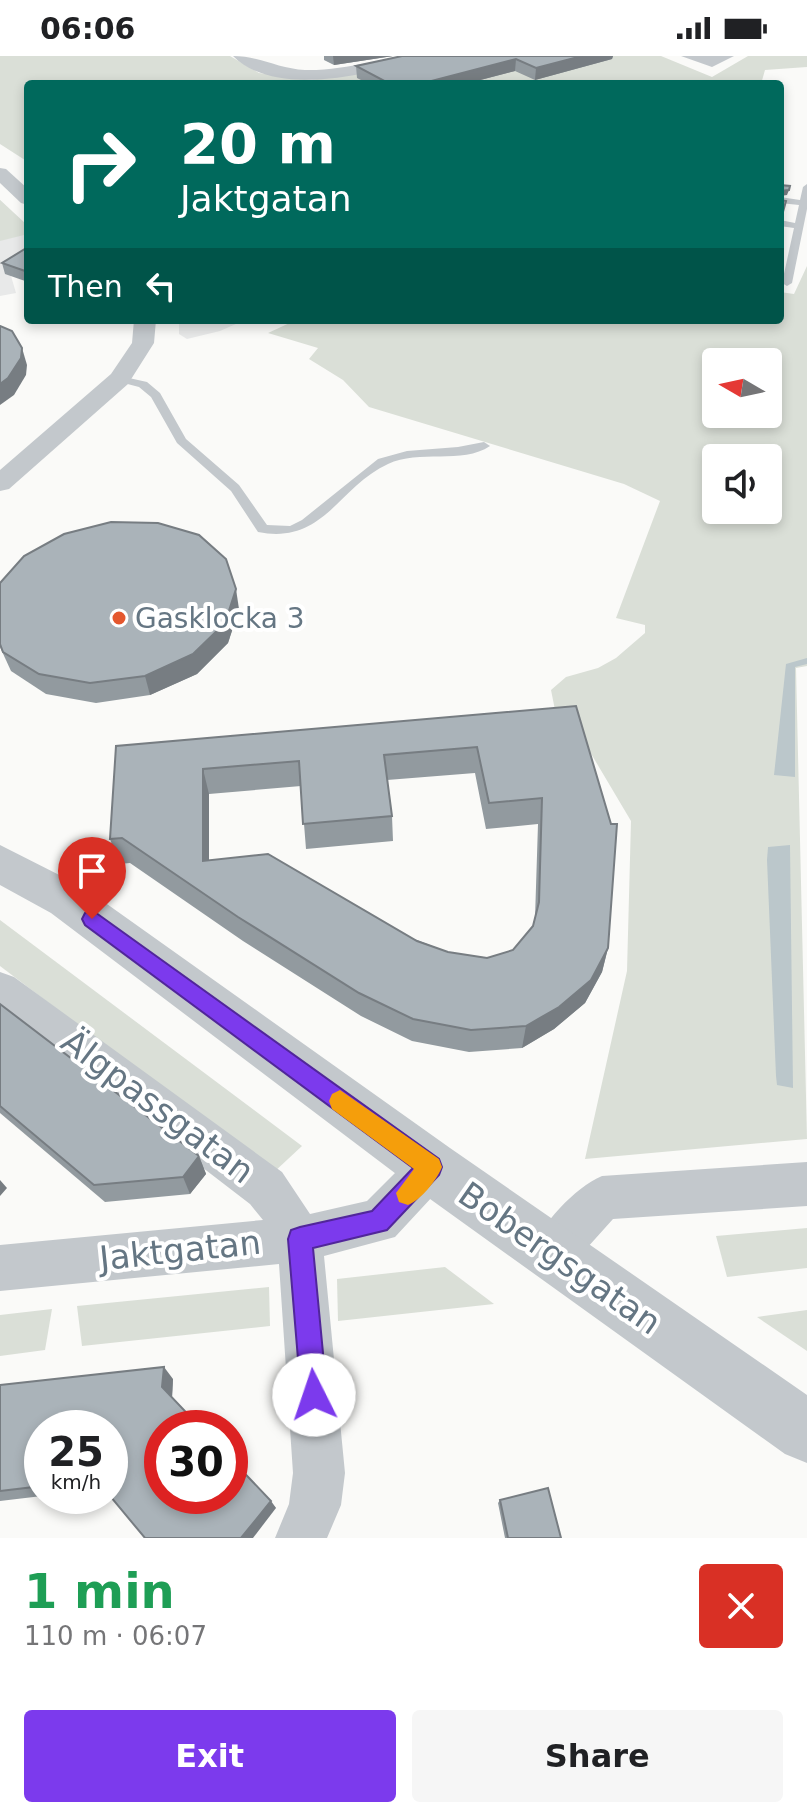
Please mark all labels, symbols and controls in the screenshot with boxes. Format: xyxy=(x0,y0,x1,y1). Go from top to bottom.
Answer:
text: 06:06 xyxy=(40,11,136,46)
text: 20 m xyxy=(180,111,336,176)
icon: right xyxy=(48,112,152,216)
text: Jaktgatan xyxy=(180,178,352,219)
icon: left xyxy=(139,264,183,308)
text: Then xyxy=(48,269,123,304)
north arrow xyxy=(702,348,782,428)
map controls xyxy=(702,348,782,524)
button: sound xyxy=(702,444,782,524)
place label: Gasklocka 3 xyxy=(135,602,305,635)
marker: Gasklocka 3 xyxy=(110,609,128,627)
pin xyxy=(58,837,126,919)
icon: arrive xyxy=(70,849,114,893)
street label: Älgpassgatan xyxy=(54,1021,262,1191)
street label: Bobergsgatan xyxy=(451,1174,669,1342)
street label: Jaktgatan xyxy=(95,1222,263,1279)
position arrow xyxy=(272,1353,356,1437)
speed limit sign: 30 xyxy=(144,1410,248,1514)
text: 25 xyxy=(48,1429,104,1475)
text: km/h xyxy=(51,1470,101,1494)
text: 1 min xyxy=(24,1563,175,1619)
button: close xyxy=(699,1564,783,1648)
text: 110 m · 06:07 xyxy=(24,1621,207,1651)
button: Exit xyxy=(24,1710,396,1802)
button: Share xyxy=(412,1710,783,1802)

